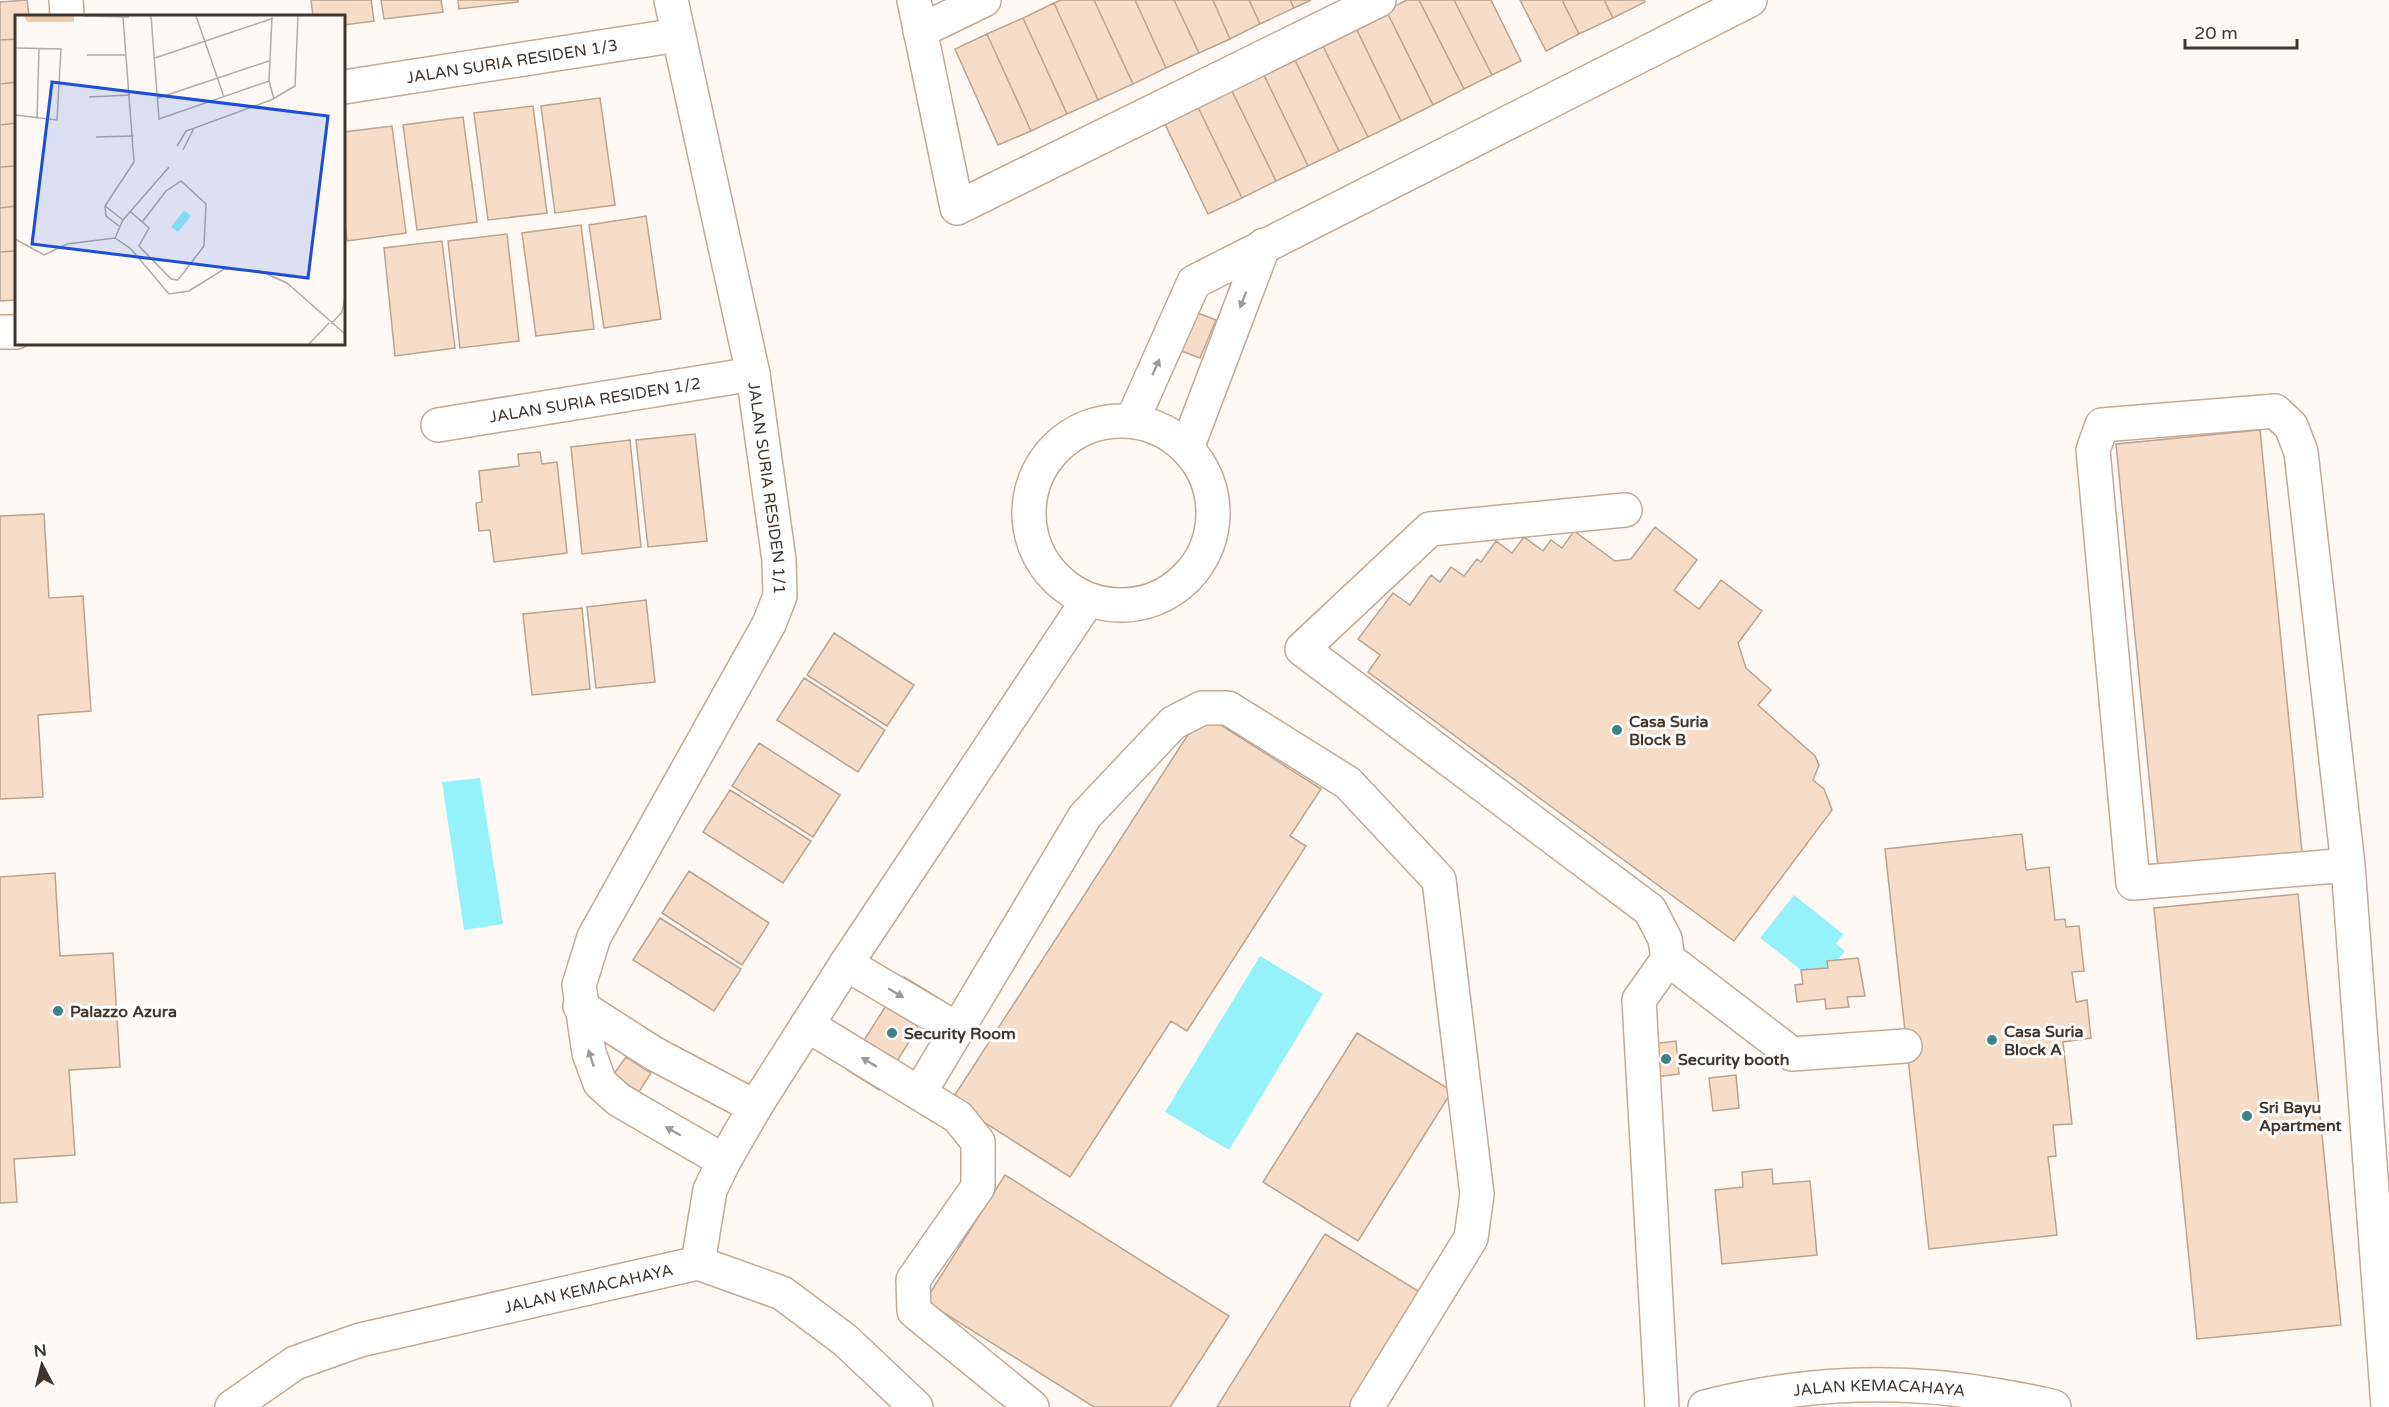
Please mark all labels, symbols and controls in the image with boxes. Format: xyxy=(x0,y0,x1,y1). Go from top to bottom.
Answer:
scale bar xyxy=(2185,12,2298,50)
inset map xyxy=(15,15,345,345)
text: 20 m xyxy=(2194,22,2238,44)
street label: JALAN SURIA RESIDEN 1/3 xyxy=(405,36,619,88)
one-way arrow xyxy=(1238,291,1247,309)
one-way arrow xyxy=(1151,358,1161,376)
street label: JALAN SURIA RESIDEN 1/2 xyxy=(488,374,702,428)
street label: JALAN SURIA RESIDEN 1/1 xyxy=(743,381,789,595)
place label: Casa Suria Block B xyxy=(1629,712,1709,750)
marker: Casa Suria Block B xyxy=(1610,723,1624,737)
one-way arrow xyxy=(888,988,905,998)
place label: Palazzo Azura xyxy=(70,1002,177,1022)
marker: Palazzo Azura xyxy=(51,1004,65,1018)
place label: Casa Suria Block A xyxy=(2004,1022,2084,1060)
place label: Security Room xyxy=(904,1024,1016,1044)
marker: Security Room xyxy=(885,1026,899,1040)
marker: Casa Suria Block A xyxy=(1985,1033,1999,1047)
one-way arrow xyxy=(586,1049,595,1067)
place label: Security booth xyxy=(1678,1050,1789,1070)
marker: Security booth xyxy=(1659,1052,1673,1066)
one-way arrow xyxy=(861,1057,877,1068)
place label: Sri Bayu Apartment xyxy=(2259,1098,2342,1136)
marker: Sri Bayu Apartment xyxy=(2240,1109,2254,1123)
one-way arrow xyxy=(665,1126,681,1137)
street label: JALAN KEMACAHAYA xyxy=(502,1260,675,1318)
north arrow xyxy=(12,1335,72,1395)
text: N xyxy=(33,1340,48,1362)
street label: JALAN KEMACAHAYA xyxy=(1792,1376,1966,1401)

